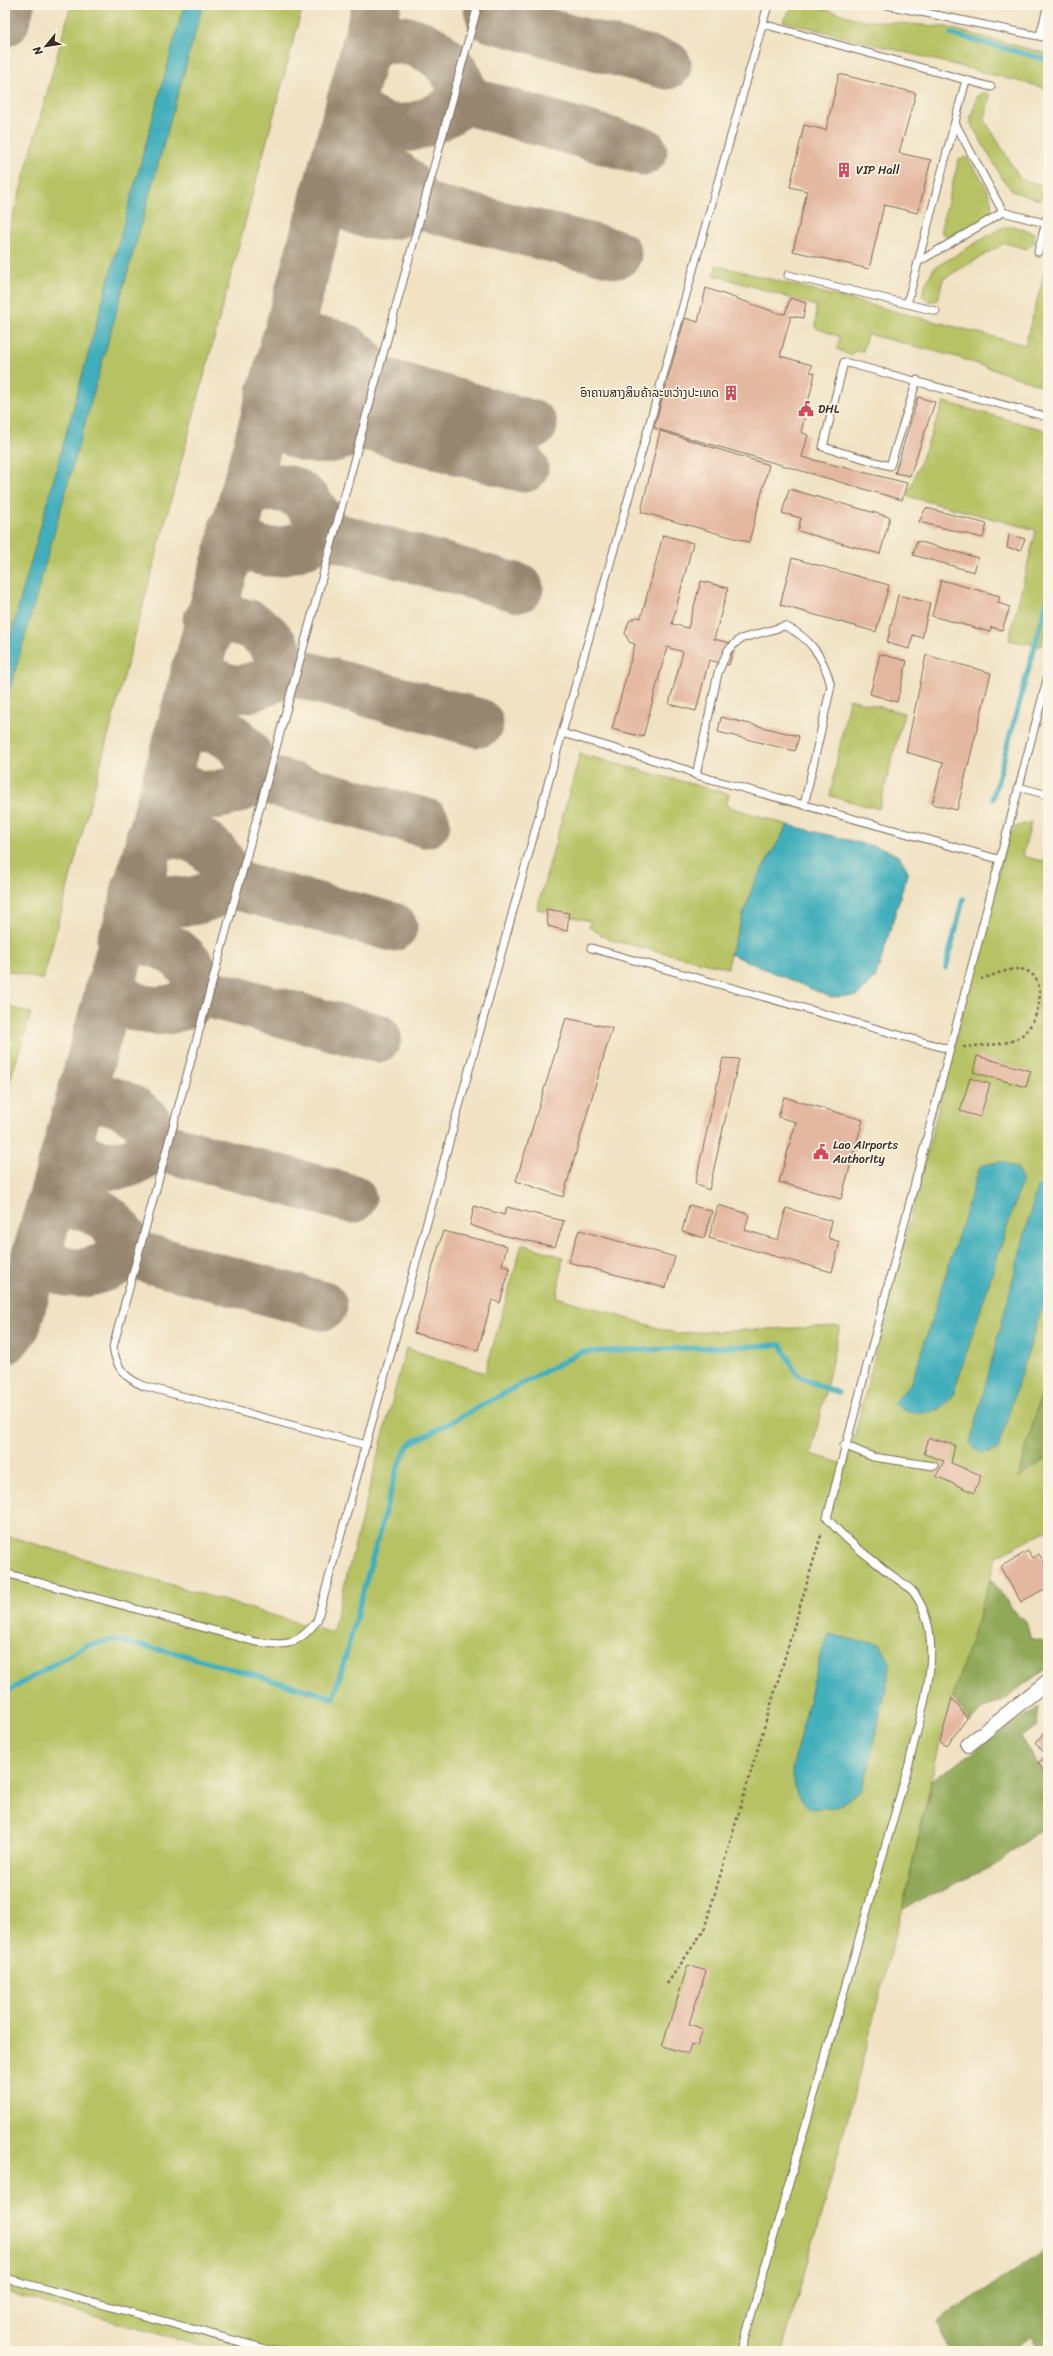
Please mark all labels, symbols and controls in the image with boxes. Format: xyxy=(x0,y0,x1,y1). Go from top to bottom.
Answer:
north arrow xyxy=(26,26,66,66)
text: N xyxy=(27,42,48,60)
place label: VIP Hall xyxy=(856,159,900,181)
building icon: VIP Hall xyxy=(835,161,853,179)
place label: ົອາຄານສາງສິນຄ້າລະຫວ່າງປະເທດ xyxy=(580,382,719,404)
building icon: ົອາຄານສາງສິນຄ້າລະຫວ່າງປະເທດ xyxy=(722,384,740,402)
place label: DHL xyxy=(818,398,840,420)
public building icon: DHL xyxy=(797,400,815,418)
place label: Lao Airports Authority xyxy=(832,1134,898,1170)
public building icon: Lao Airports Authority xyxy=(812,1143,830,1161)

